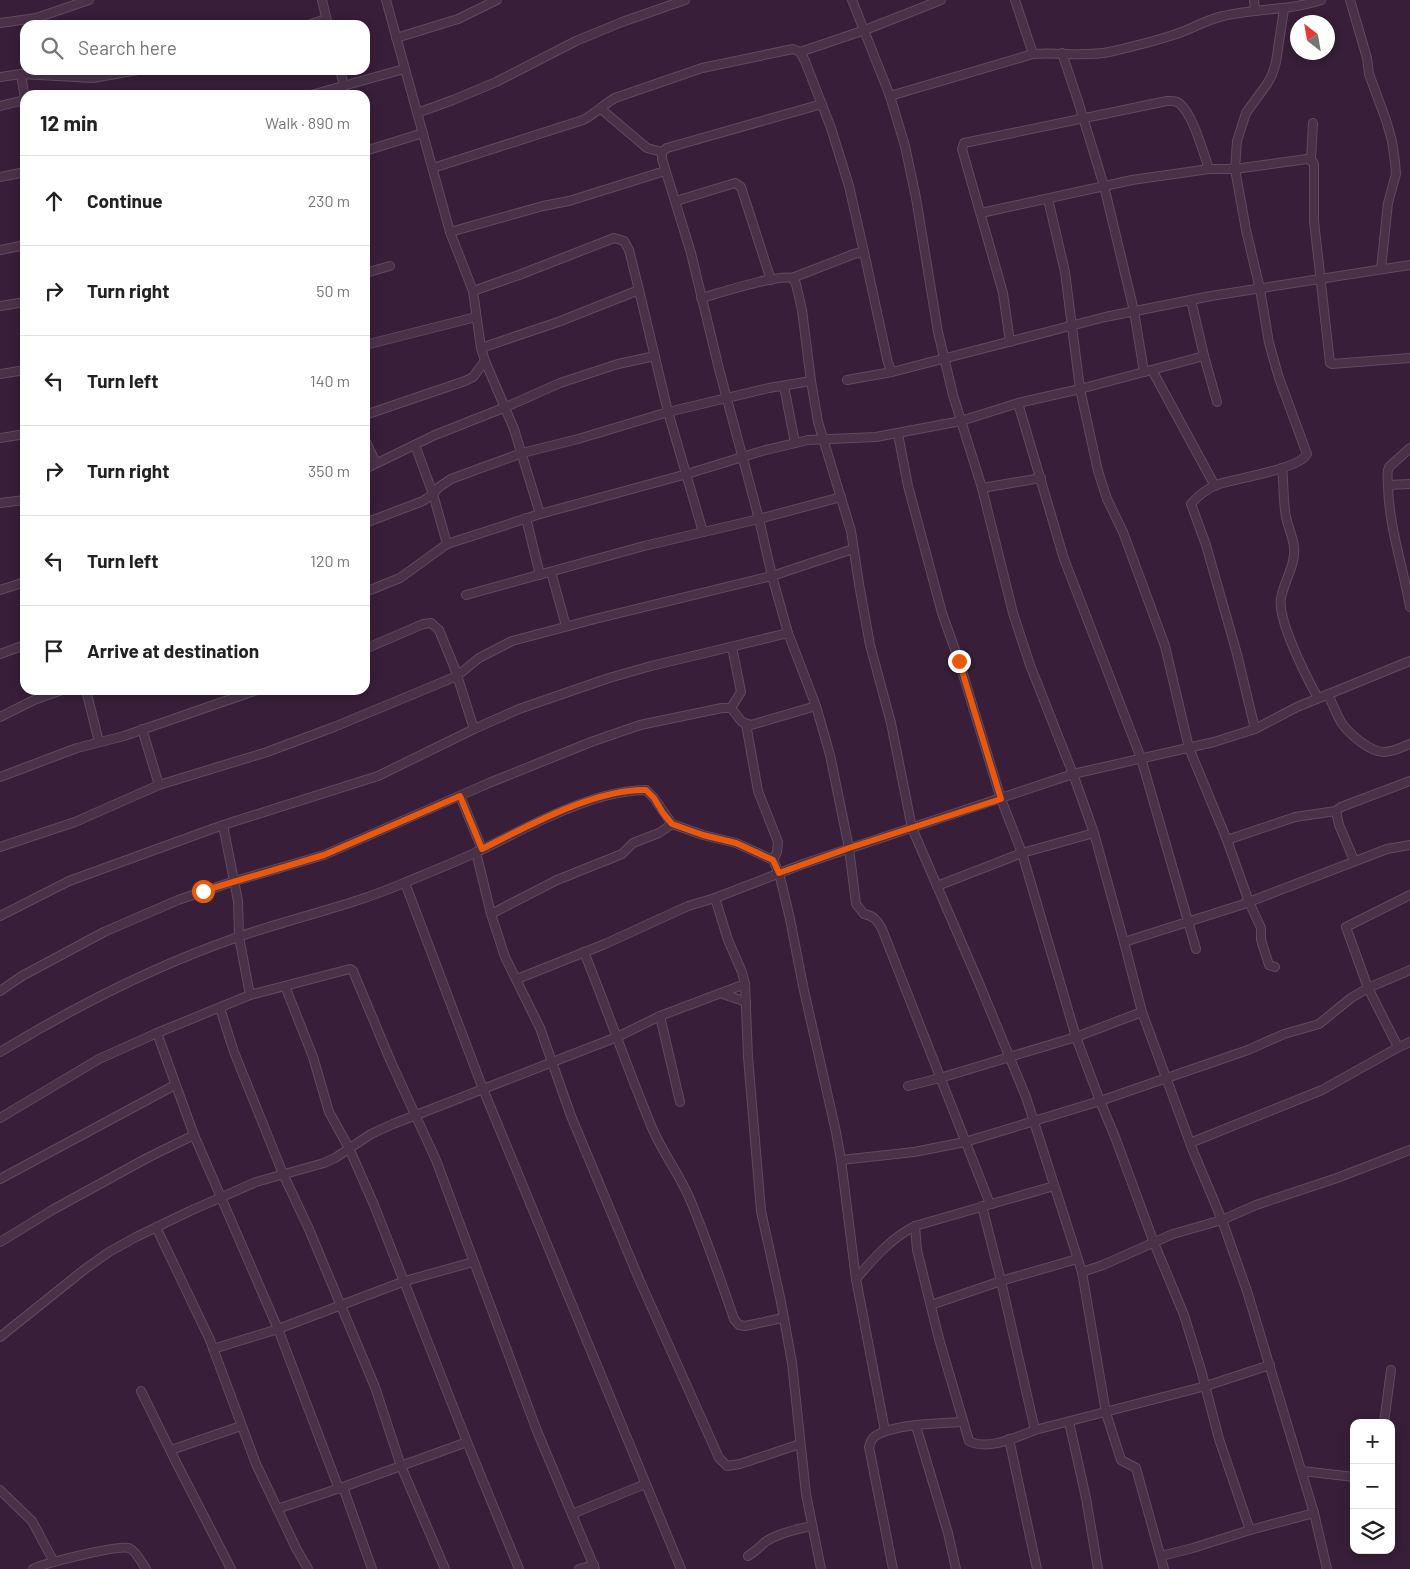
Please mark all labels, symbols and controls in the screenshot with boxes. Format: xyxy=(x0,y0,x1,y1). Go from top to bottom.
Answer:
north arrow xyxy=(1290,15,1335,60)
search box xyxy=(20,20,370,75)
icon: search xyxy=(38,34,66,62)
text: Search here xyxy=(78,36,177,59)
text: 12 min xyxy=(40,110,98,135)
text: Walk · 890 m xyxy=(265,113,350,132)
icon: ahead xyxy=(40,187,68,215)
text: Continue xyxy=(87,189,163,212)
text: 230 m xyxy=(308,191,350,210)
icon: right xyxy=(40,277,68,305)
text: Turn right xyxy=(87,279,169,302)
text: 50 m xyxy=(316,281,350,300)
icon: left xyxy=(40,367,68,395)
text: Turn left xyxy=(87,369,158,392)
text: 140 m xyxy=(310,371,350,390)
icon: right xyxy=(40,457,68,485)
text: Turn right xyxy=(87,459,169,482)
text: 350 m xyxy=(308,461,350,480)
icon: left xyxy=(40,547,68,575)
text: Turn left xyxy=(87,549,158,572)
text: 120 m xyxy=(310,551,350,570)
icon: arrive xyxy=(40,637,68,665)
text: Arrive at destination xyxy=(87,639,259,662)
route end xyxy=(948,650,971,673)
route start xyxy=(192,880,215,903)
map controls xyxy=(1350,1419,1395,1554)
button: + xyxy=(1350,1419,1395,1464)
button: − xyxy=(1350,1464,1395,1509)
button: layers xyxy=(1350,1509,1395,1554)

